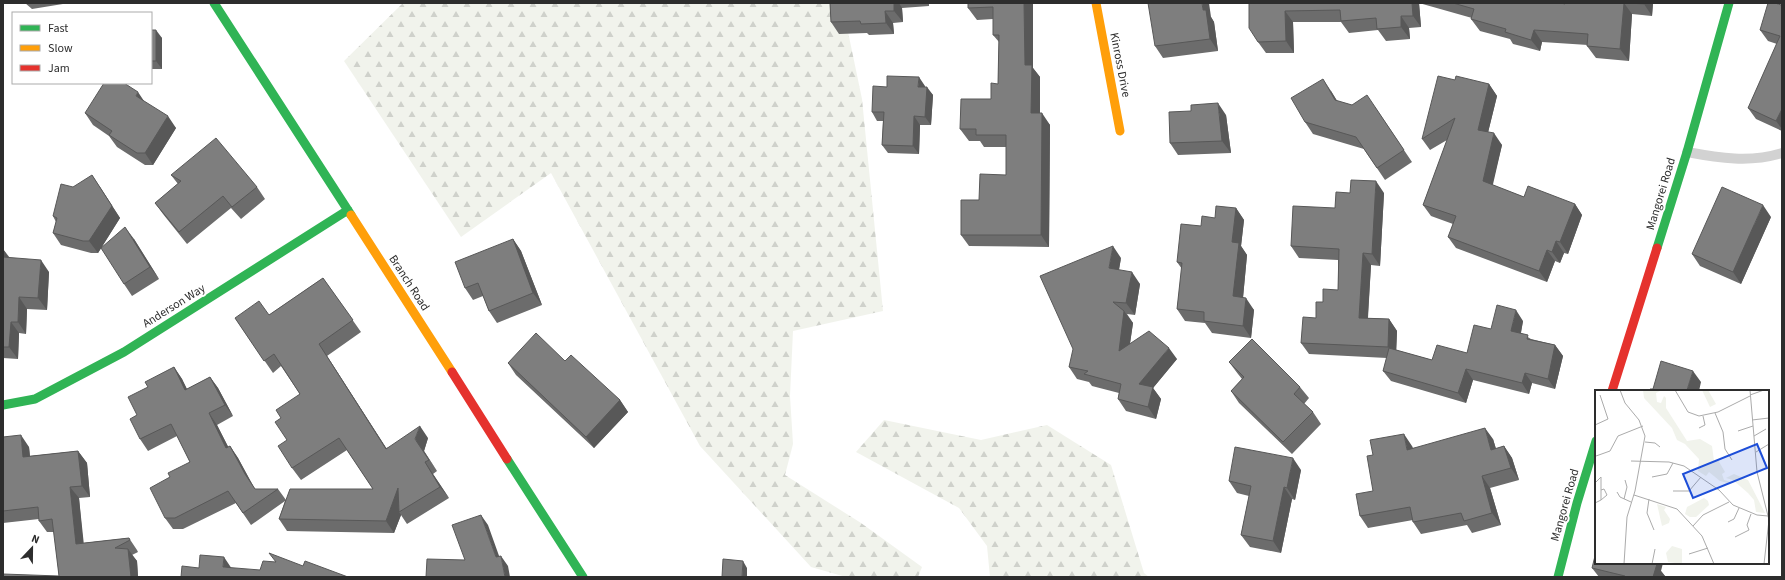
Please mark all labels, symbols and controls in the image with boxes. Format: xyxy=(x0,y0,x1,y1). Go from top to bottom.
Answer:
legend xyxy=(12,12,152,84)
text: Fast xyxy=(48,20,68,37)
street label: Kinross Drive xyxy=(1105,31,1135,99)
text: Slow xyxy=(48,40,73,57)
text: Jam xyxy=(48,60,70,77)
street label: Mangorei Road xyxy=(1642,156,1680,232)
street label: Branch Road xyxy=(385,252,433,314)
street label: Anderson Way xyxy=(139,280,209,332)
inset map xyxy=(1595,390,1769,564)
street label: Mangorei Road xyxy=(1547,467,1583,543)
north arrow xyxy=(12,528,52,568)
text: N xyxy=(29,531,42,548)

